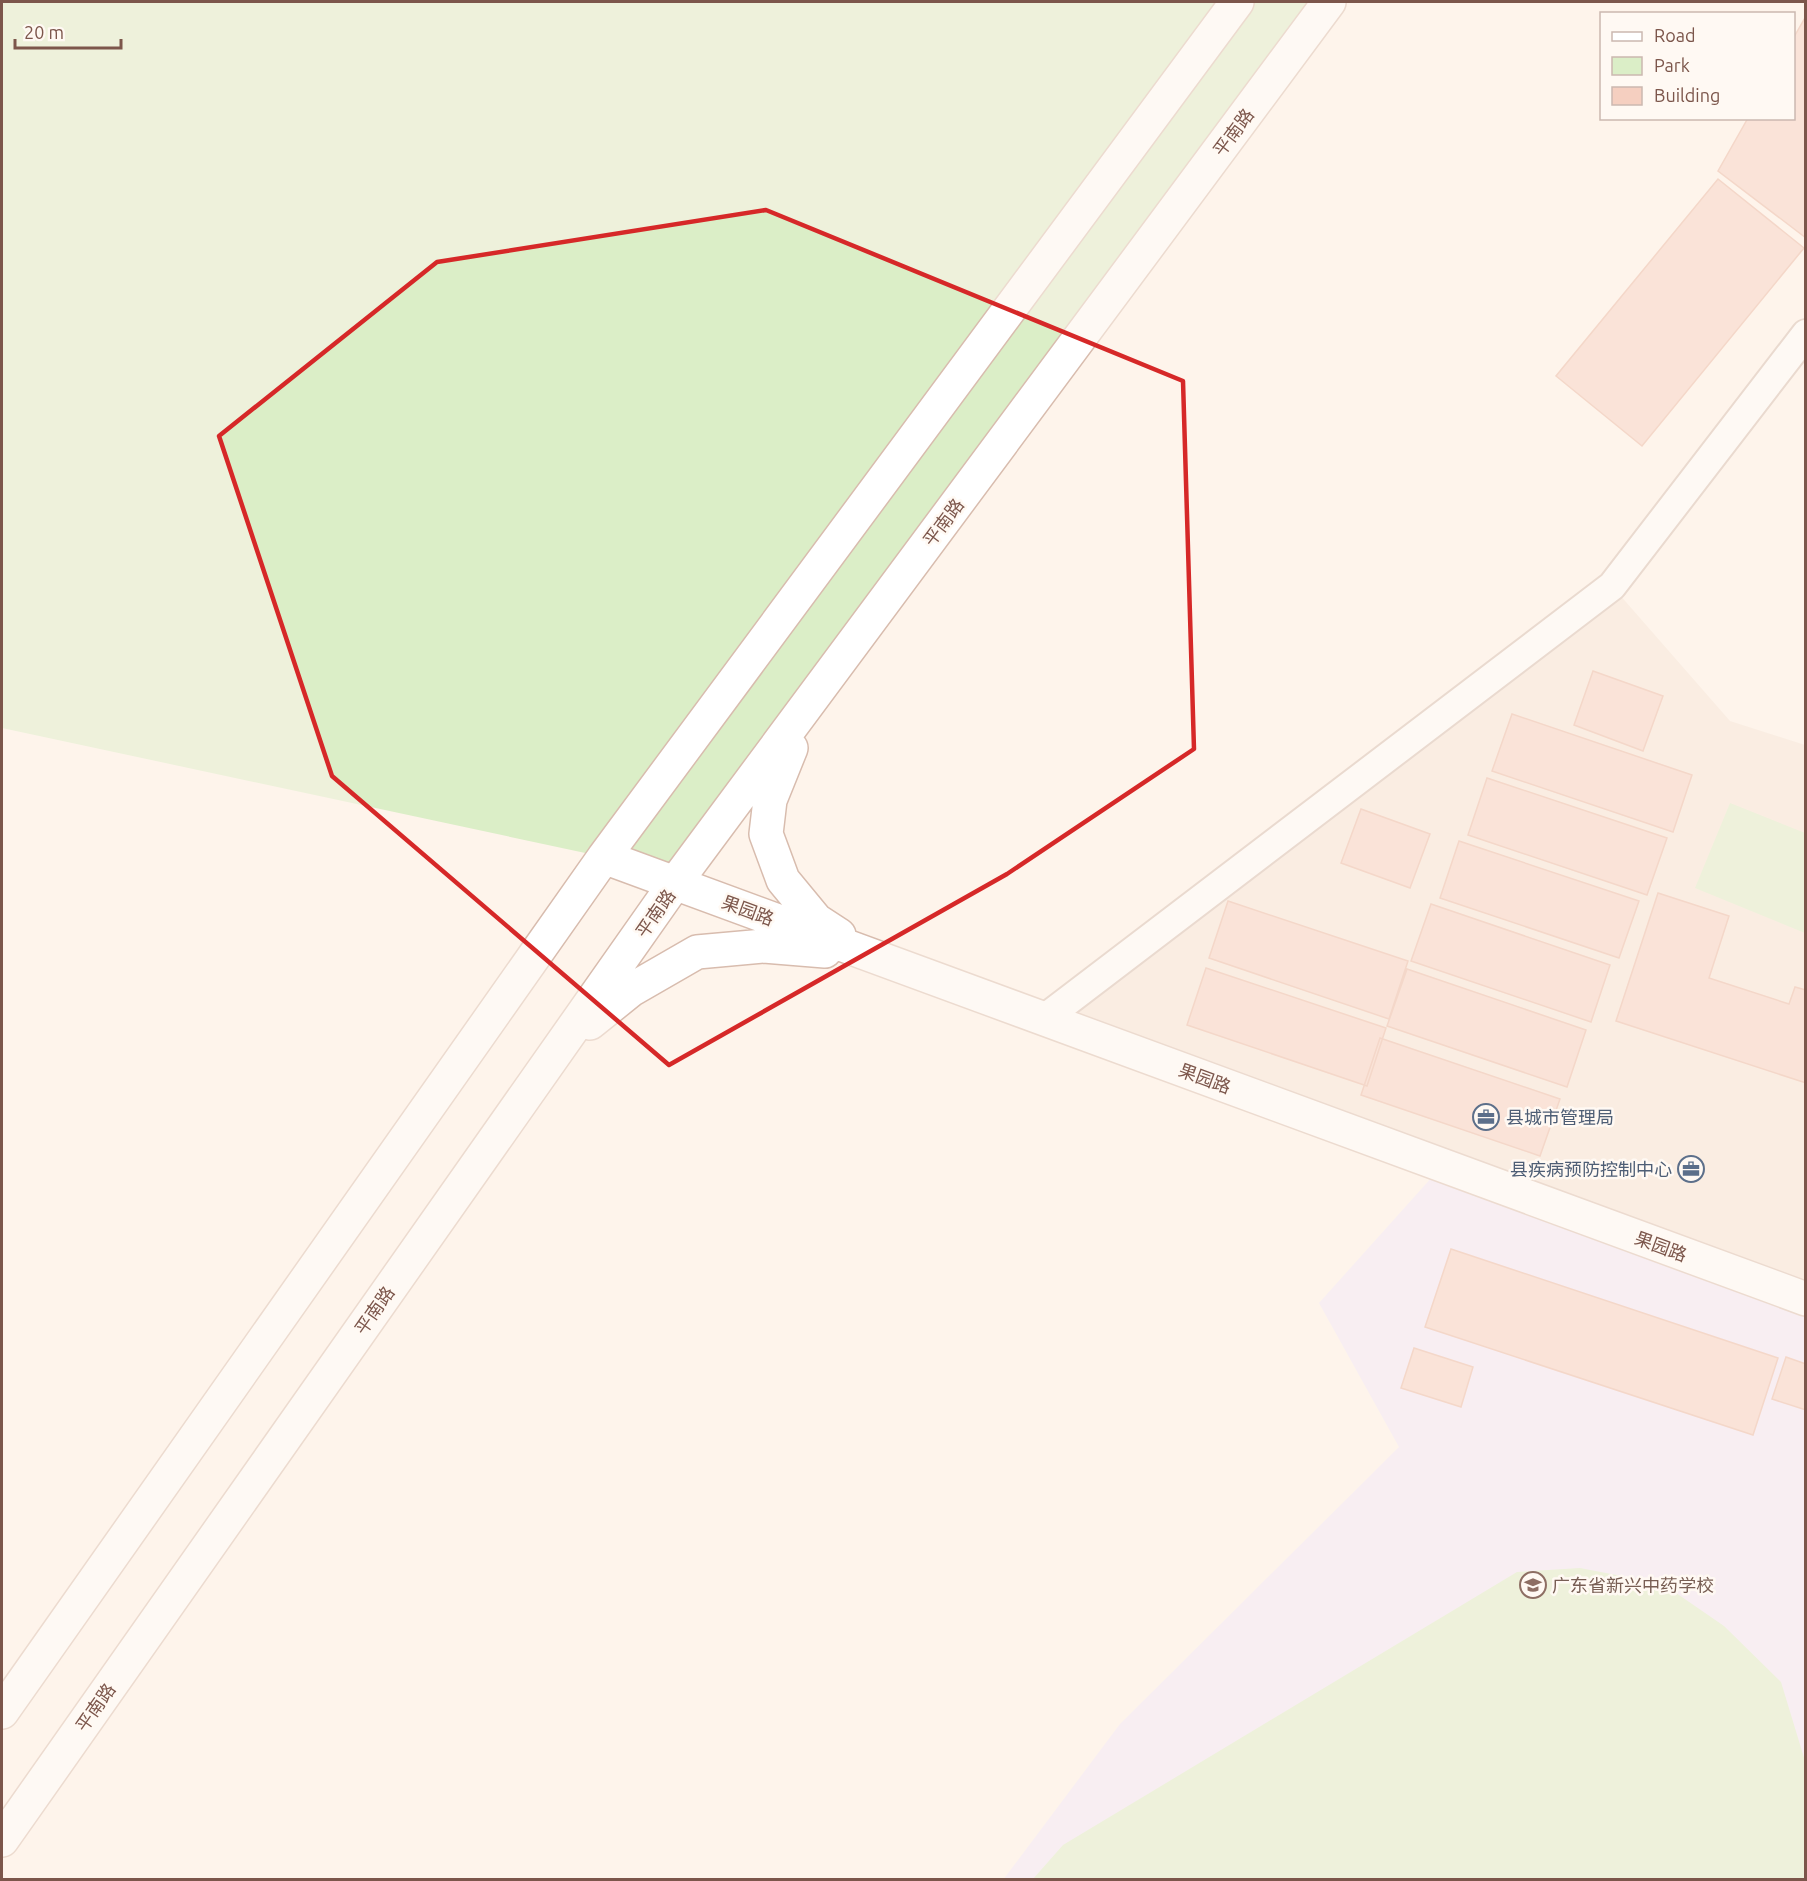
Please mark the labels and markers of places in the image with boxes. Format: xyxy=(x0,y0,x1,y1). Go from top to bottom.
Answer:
office icon: 县城市管理局 xyxy=(1471,1102,1501,1132)
place label: 县城市管理局 xyxy=(1506,1107,1614,1127)
office icon: 县疾病预防控制中心 xyxy=(1676,1154,1706,1184)
place label: 县疾病预防控制中心 xyxy=(1510,1159,1672,1179)
school or university icon: 广东省新兴中药学校 xyxy=(1518,1570,1548,1600)
place label: 广东省新兴中药学校 xyxy=(1552,1575,1714,1595)

